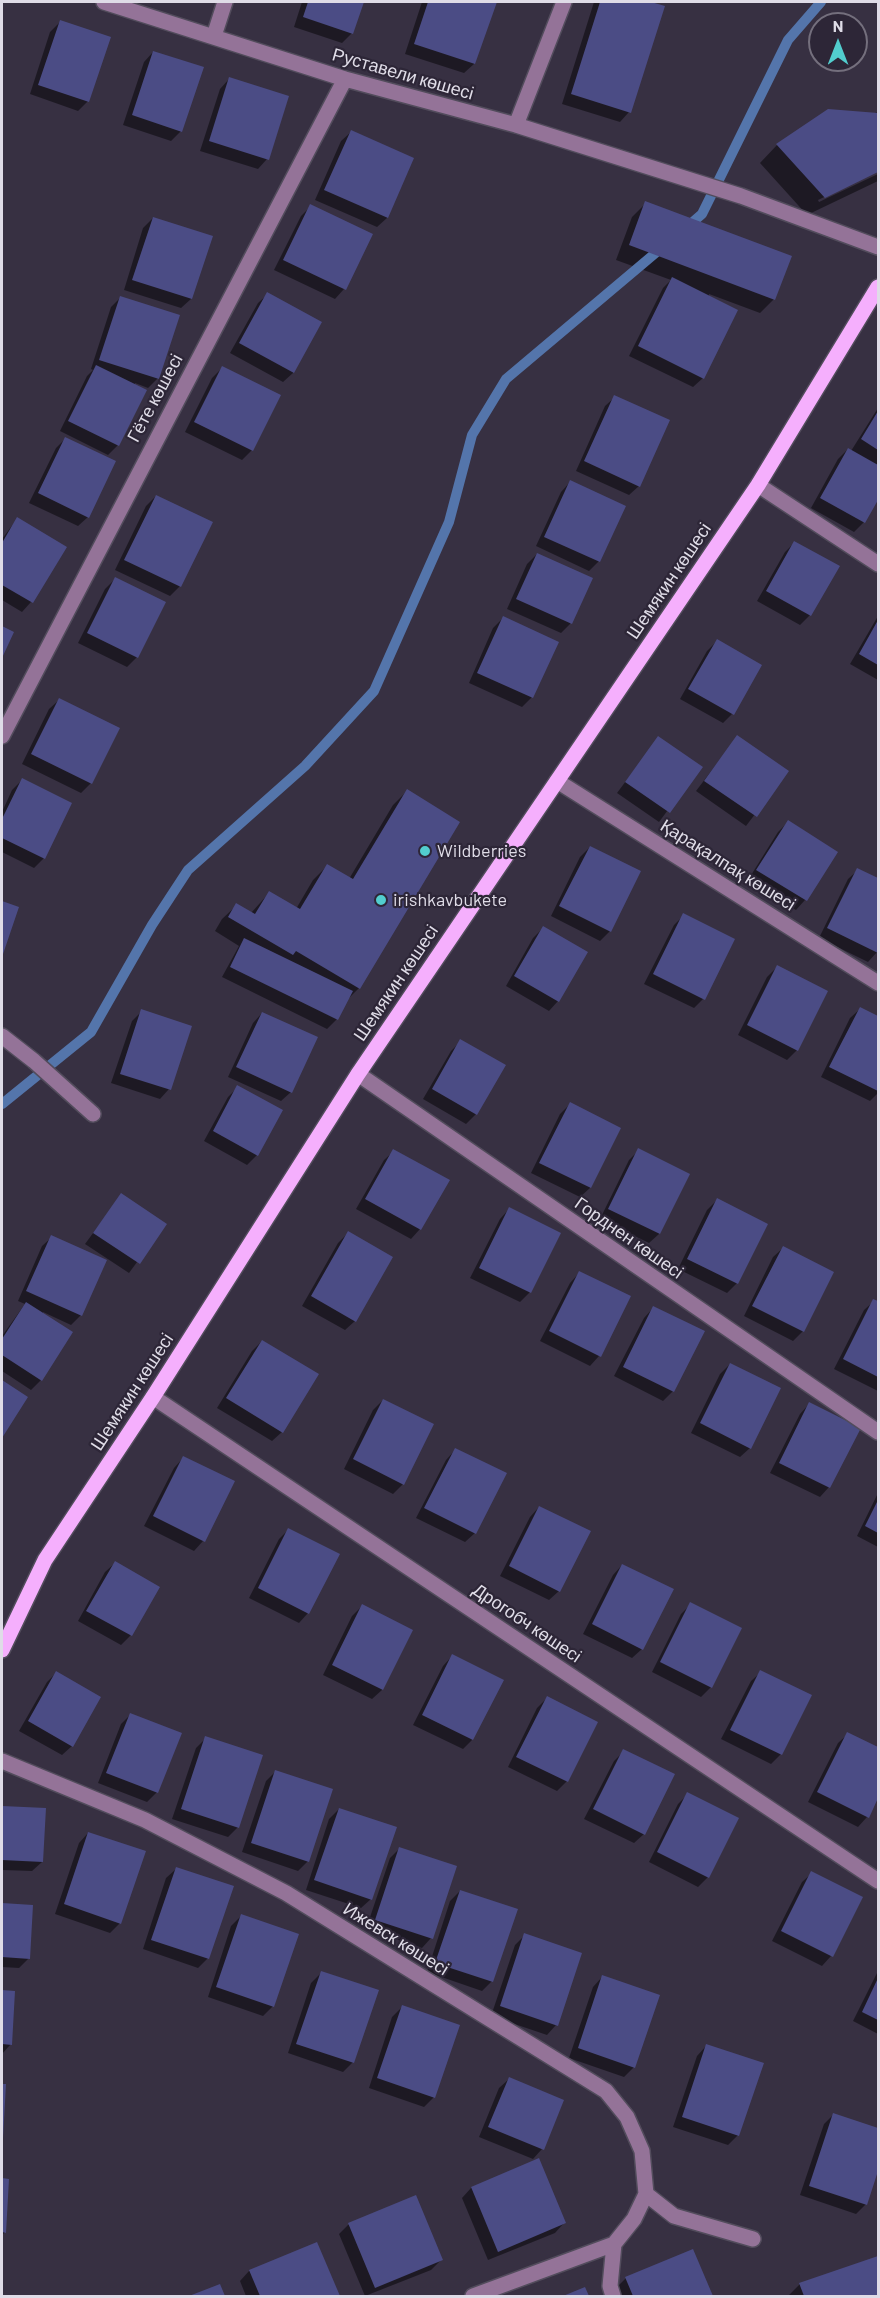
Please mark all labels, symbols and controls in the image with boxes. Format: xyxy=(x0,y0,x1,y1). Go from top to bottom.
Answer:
north arrow xyxy=(808,12,868,72)
text: N xyxy=(833,16,843,35)
street label: Руставели көшесі xyxy=(330,43,476,105)
street label: Гёте көшесі xyxy=(123,350,187,446)
street label: Шемякин көшесі xyxy=(622,519,716,643)
street label: Қарақалпақ көшесі xyxy=(656,815,800,915)
place label: Wildberries xyxy=(437,840,526,862)
marker: Wildberries xyxy=(418,844,432,858)
place label: irishkavbukete xyxy=(393,889,507,911)
marker: irishkavbukete xyxy=(374,893,388,907)
street label: Шемякин көшесі xyxy=(349,921,443,1045)
street label: Горднен көшесі xyxy=(571,1193,687,1283)
street label: Шемякин көшесі xyxy=(86,1329,178,1455)
street label: Дрогобч көшесі xyxy=(469,1579,585,1667)
street label: Ижевск көшесі xyxy=(339,1898,453,1980)

